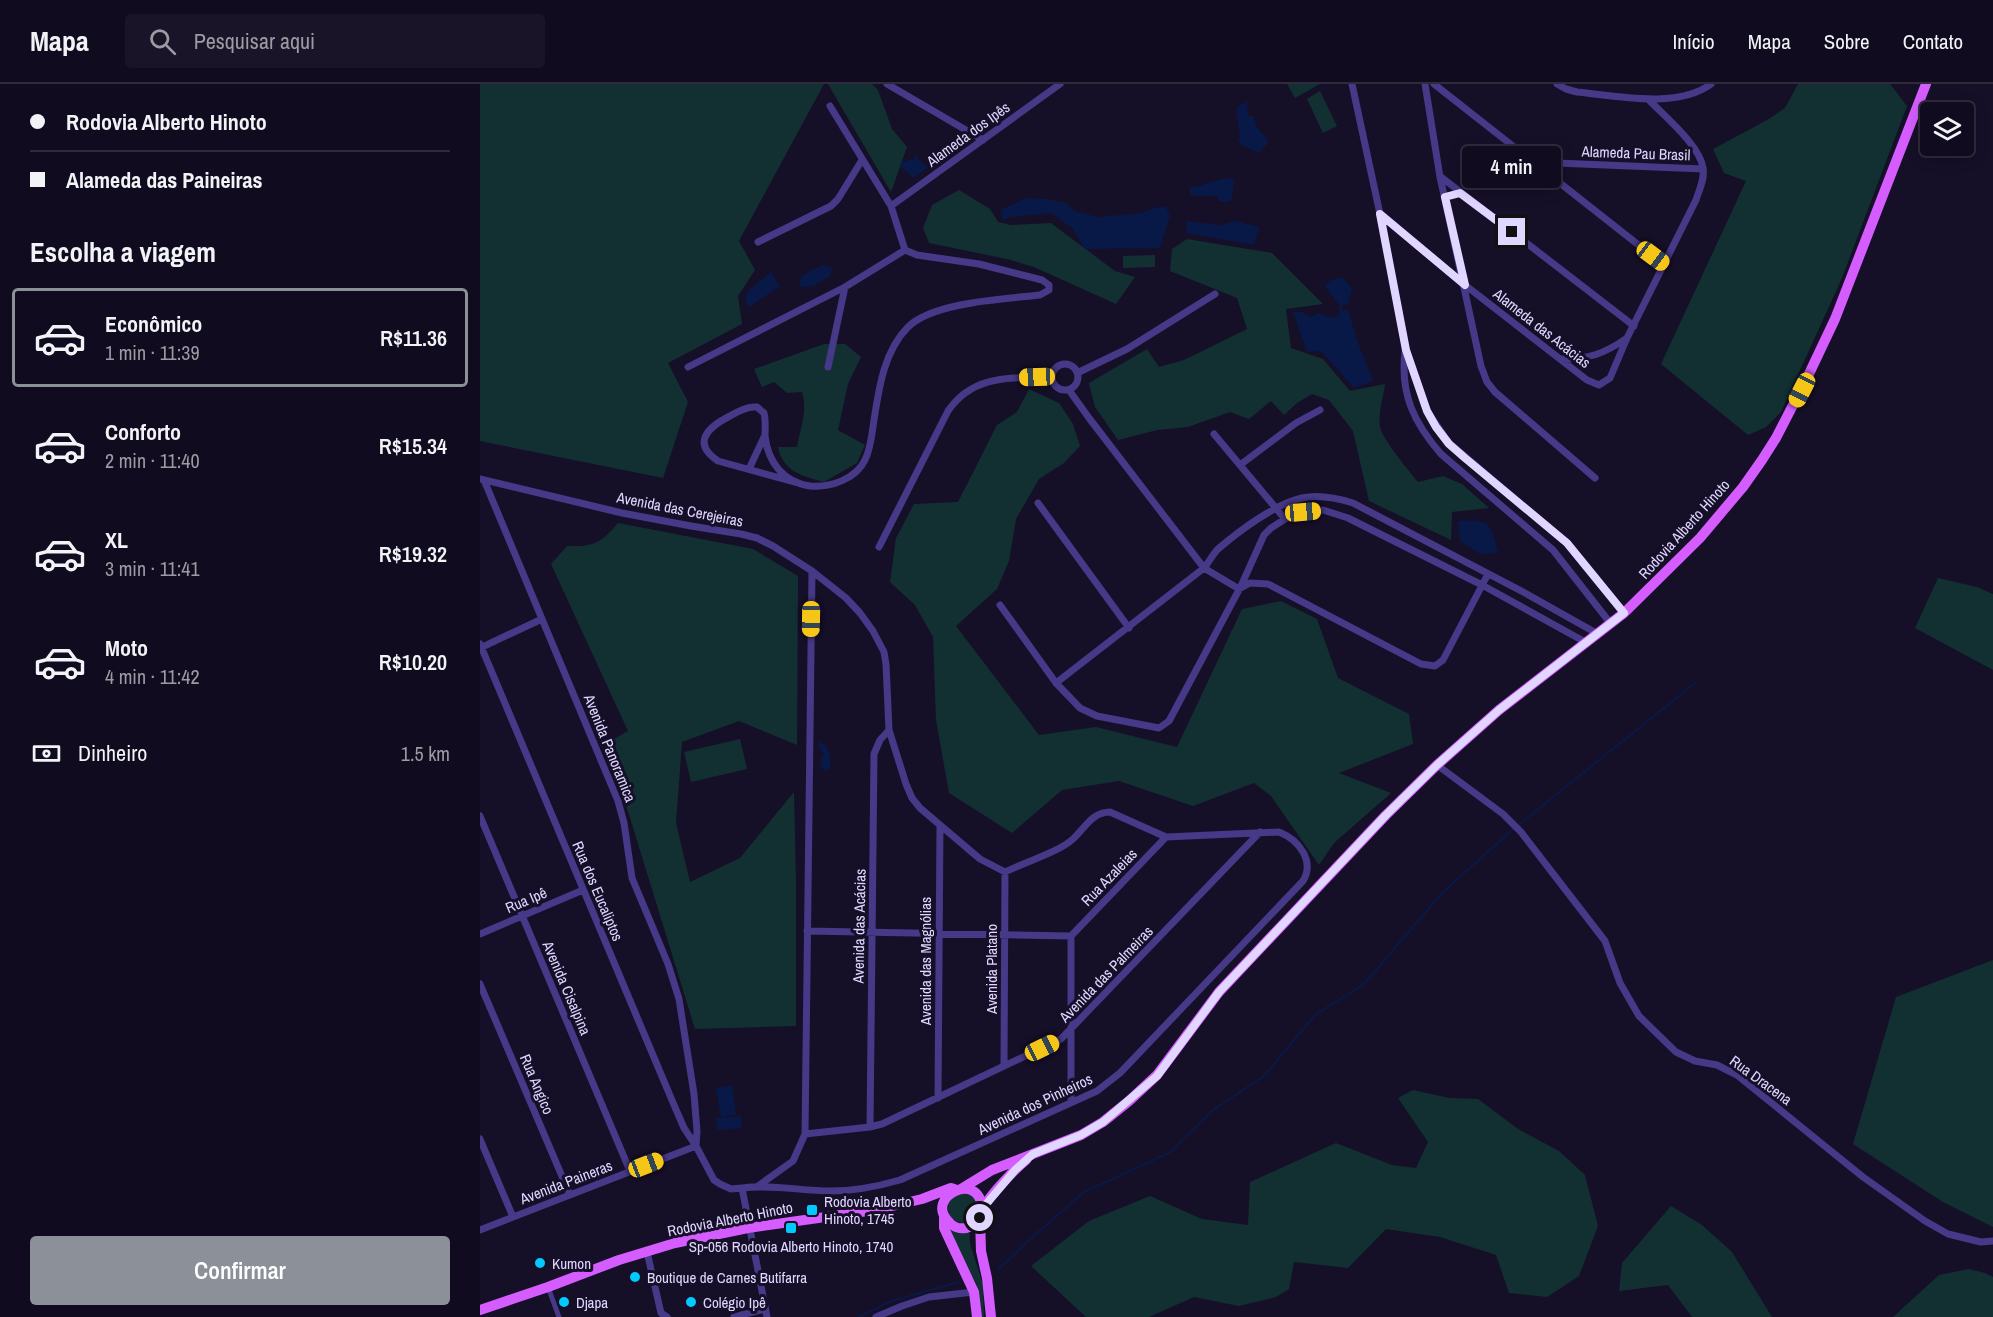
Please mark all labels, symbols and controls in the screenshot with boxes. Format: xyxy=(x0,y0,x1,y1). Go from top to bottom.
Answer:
search box xyxy=(125,14,545,68)
text: Mapa xyxy=(30,22,89,60)
icon: search xyxy=(146,25,179,58)
text: Pesquisar aqui xyxy=(194,26,315,56)
text: Início xyxy=(1673,27,1715,56)
text: Mapa xyxy=(1748,27,1791,56)
text: Sobre xyxy=(1824,27,1870,56)
text: Contato xyxy=(1903,27,1963,56)
street label: Alameda dos Ipês xyxy=(921,97,1014,172)
map controls xyxy=(1920,102,1974,156)
button: layers xyxy=(1920,102,1974,156)
text: Rodovia Alberto Hinoto xyxy=(66,107,267,137)
street label: Alameda Pau Brasil xyxy=(1580,141,1691,165)
callout: 4 min xyxy=(1462,145,1562,187)
text: 4 min xyxy=(1490,153,1533,180)
text: Alameda das Paineiras xyxy=(66,165,263,195)
route end xyxy=(1498,218,1525,245)
text: Escolha a viagem xyxy=(30,234,216,270)
car xyxy=(1633,238,1673,274)
street label: Alameda das Acácias xyxy=(1488,283,1595,373)
text: Econômico xyxy=(105,309,202,339)
icon: car xyxy=(33,311,87,365)
text: R$11.36 xyxy=(380,323,447,353)
text: 1 min · 11:39 xyxy=(105,339,200,366)
car xyxy=(1019,367,1055,387)
car xyxy=(1786,370,1818,410)
text: Conforto xyxy=(105,417,181,447)
icon: car xyxy=(33,419,87,473)
text: R$15.34 xyxy=(379,431,447,461)
text: 2 min · 11:40 xyxy=(105,447,200,474)
street label: Rodovia Alberto Hinoto xyxy=(1634,475,1734,583)
street label: Avenida das Cerejeiras xyxy=(614,486,745,532)
car xyxy=(1284,501,1322,523)
text: XL xyxy=(105,525,128,555)
icon: car xyxy=(33,527,87,581)
text: R$19.32 xyxy=(379,539,447,569)
text: 3 min · 11:41 xyxy=(105,555,200,582)
car xyxy=(802,601,820,637)
text: Moto xyxy=(105,633,148,663)
icon: car xyxy=(33,635,87,689)
text: R$10.20 xyxy=(379,647,447,677)
text: 4 min · 11:42 xyxy=(105,663,200,690)
street label: Avenida Panoramica xyxy=(578,690,641,805)
icon: cash xyxy=(30,737,63,770)
text: Dinheiro xyxy=(78,738,147,768)
text: 1.5 km xyxy=(401,740,450,767)
street label: Rua dos Eucaliptos xyxy=(567,838,629,944)
street label: Rua Azaleias xyxy=(1076,844,1142,910)
street label: Avenida das Acácias xyxy=(847,868,870,985)
street label: Rua Ipê xyxy=(502,882,550,918)
street label: Avenida das Magnólias xyxy=(915,897,936,1026)
street label: Avenida das Palmeiras xyxy=(1054,921,1158,1028)
street label: Avenida Platano xyxy=(981,924,1002,1015)
street label: Avenida Cisalpina xyxy=(537,937,596,1038)
car xyxy=(1022,1032,1062,1064)
street label: Rua Dracena xyxy=(1726,1050,1797,1110)
street label: Rua Angico xyxy=(515,1051,559,1118)
street label: Avenida dos Pinheiros xyxy=(973,1068,1096,1140)
car xyxy=(626,1150,666,1180)
street label: Avenida Paineras xyxy=(516,1155,615,1210)
place label: Rodovia Alberto Hinoto, 1745 xyxy=(824,1191,912,1229)
street label: Rodovia Alberto Hinoto xyxy=(666,1197,795,1241)
marker: Rodovia Alberto Hinoto, 1745 xyxy=(805,1203,819,1217)
route start xyxy=(966,1204,993,1231)
marker: Sp-056 Rodovia Alberto Hinoto, 1740 xyxy=(784,1221,798,1235)
button: Confirmar xyxy=(30,1236,450,1305)
place label: Sp-056 Rodovia Alberto Hinoto, 1740 xyxy=(689,1236,893,1257)
place label: Kumon xyxy=(552,1253,591,1274)
marker: Kumon xyxy=(533,1256,547,1270)
place label: Boutique de Carnes Butifarra xyxy=(647,1267,807,1288)
marker: Boutique de Carnes Butifarra xyxy=(628,1270,642,1284)
place label: Djapa xyxy=(576,1292,608,1313)
place label: Colégio Ipê xyxy=(703,1292,766,1313)
marker: Djapa xyxy=(557,1295,571,1309)
marker: Colégio Ipê xyxy=(684,1295,698,1309)

